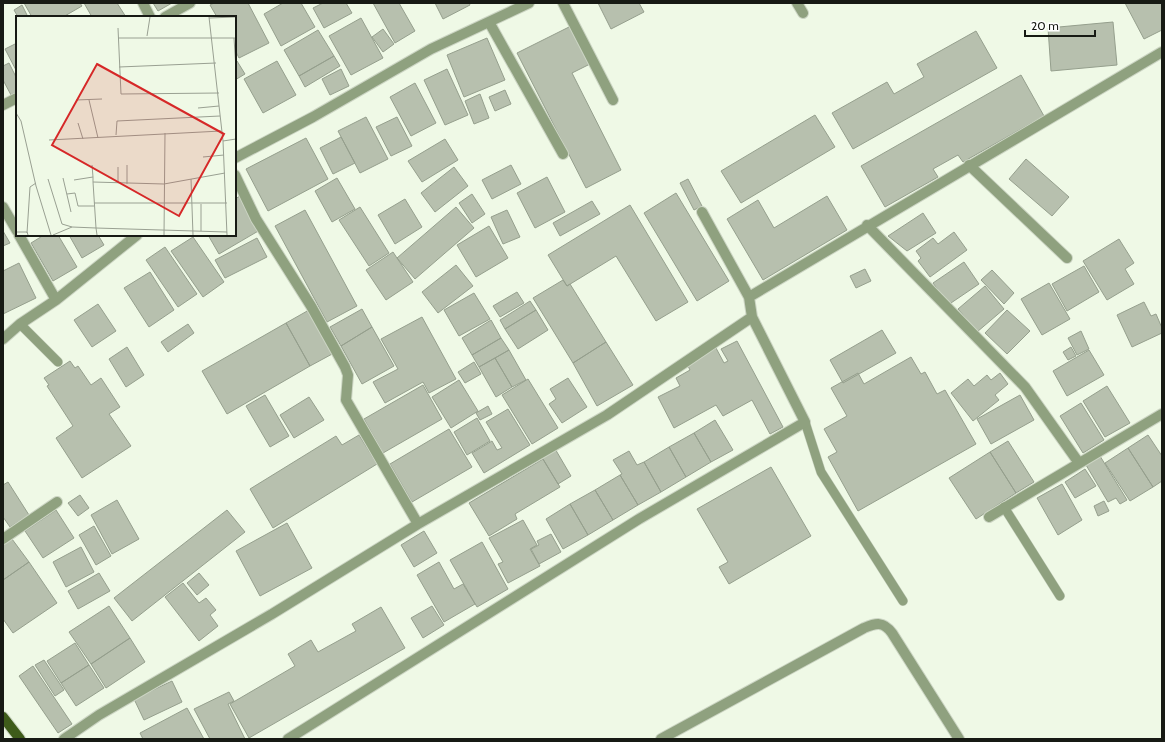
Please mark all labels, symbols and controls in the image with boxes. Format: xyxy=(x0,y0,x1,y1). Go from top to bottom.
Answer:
scale bar xyxy=(1025,12,1095,38)
inset map xyxy=(16,16,236,236)
text: 20 m xyxy=(1031,18,1059,33)

